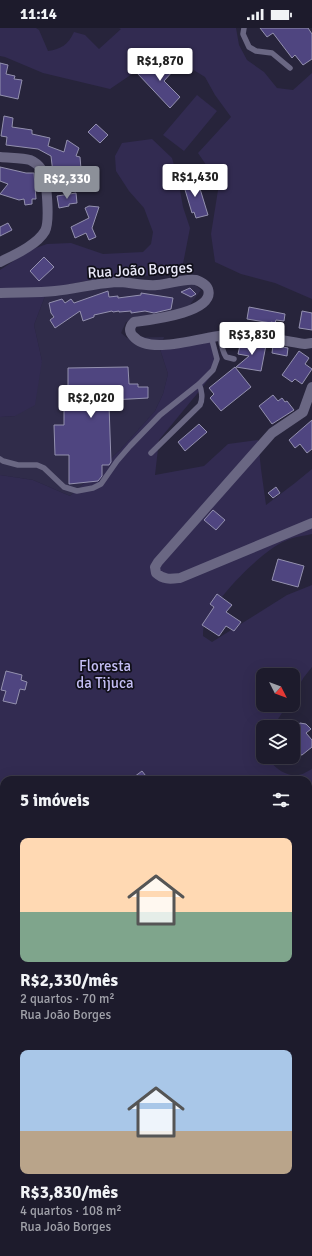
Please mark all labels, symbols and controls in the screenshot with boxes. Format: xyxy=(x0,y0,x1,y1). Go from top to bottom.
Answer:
text: 11:14 xyxy=(20,5,57,23)
pin: R$1,870 xyxy=(123,48,197,82)
text: R$1,870 xyxy=(137,53,183,69)
pin: R$1,430 xyxy=(158,164,232,198)
pin: R$2,330 xyxy=(30,166,104,200)
text: R$1,430 xyxy=(172,169,218,185)
text: R$2,330 xyxy=(44,171,90,187)
street label: Rua João Borges xyxy=(87,258,193,282)
pin: R$3,830 xyxy=(215,322,289,356)
text: R$3,830 xyxy=(229,327,275,343)
pin: R$2,020 xyxy=(54,385,128,419)
text: R$2,020 xyxy=(68,390,114,406)
park label: Floresta da Tijuca xyxy=(76,657,134,692)
north arrow xyxy=(256,668,300,712)
map controls xyxy=(256,668,300,764)
button: layers xyxy=(256,720,300,764)
icon: filters xyxy=(270,789,292,811)
text: 5 imóveis xyxy=(20,790,90,811)
icon: home xyxy=(120,864,192,936)
text: R$2,330/mês xyxy=(20,970,118,991)
text: 2 quartos · 70 m² xyxy=(20,991,115,1007)
text: Rua João Borges xyxy=(20,1007,111,1023)
icon: home xyxy=(120,1076,192,1148)
text: R$3,830/mês xyxy=(20,1182,118,1203)
text: 4 quartos · 108 m² xyxy=(20,1203,122,1219)
text: Rua João Borges xyxy=(20,1219,111,1235)

